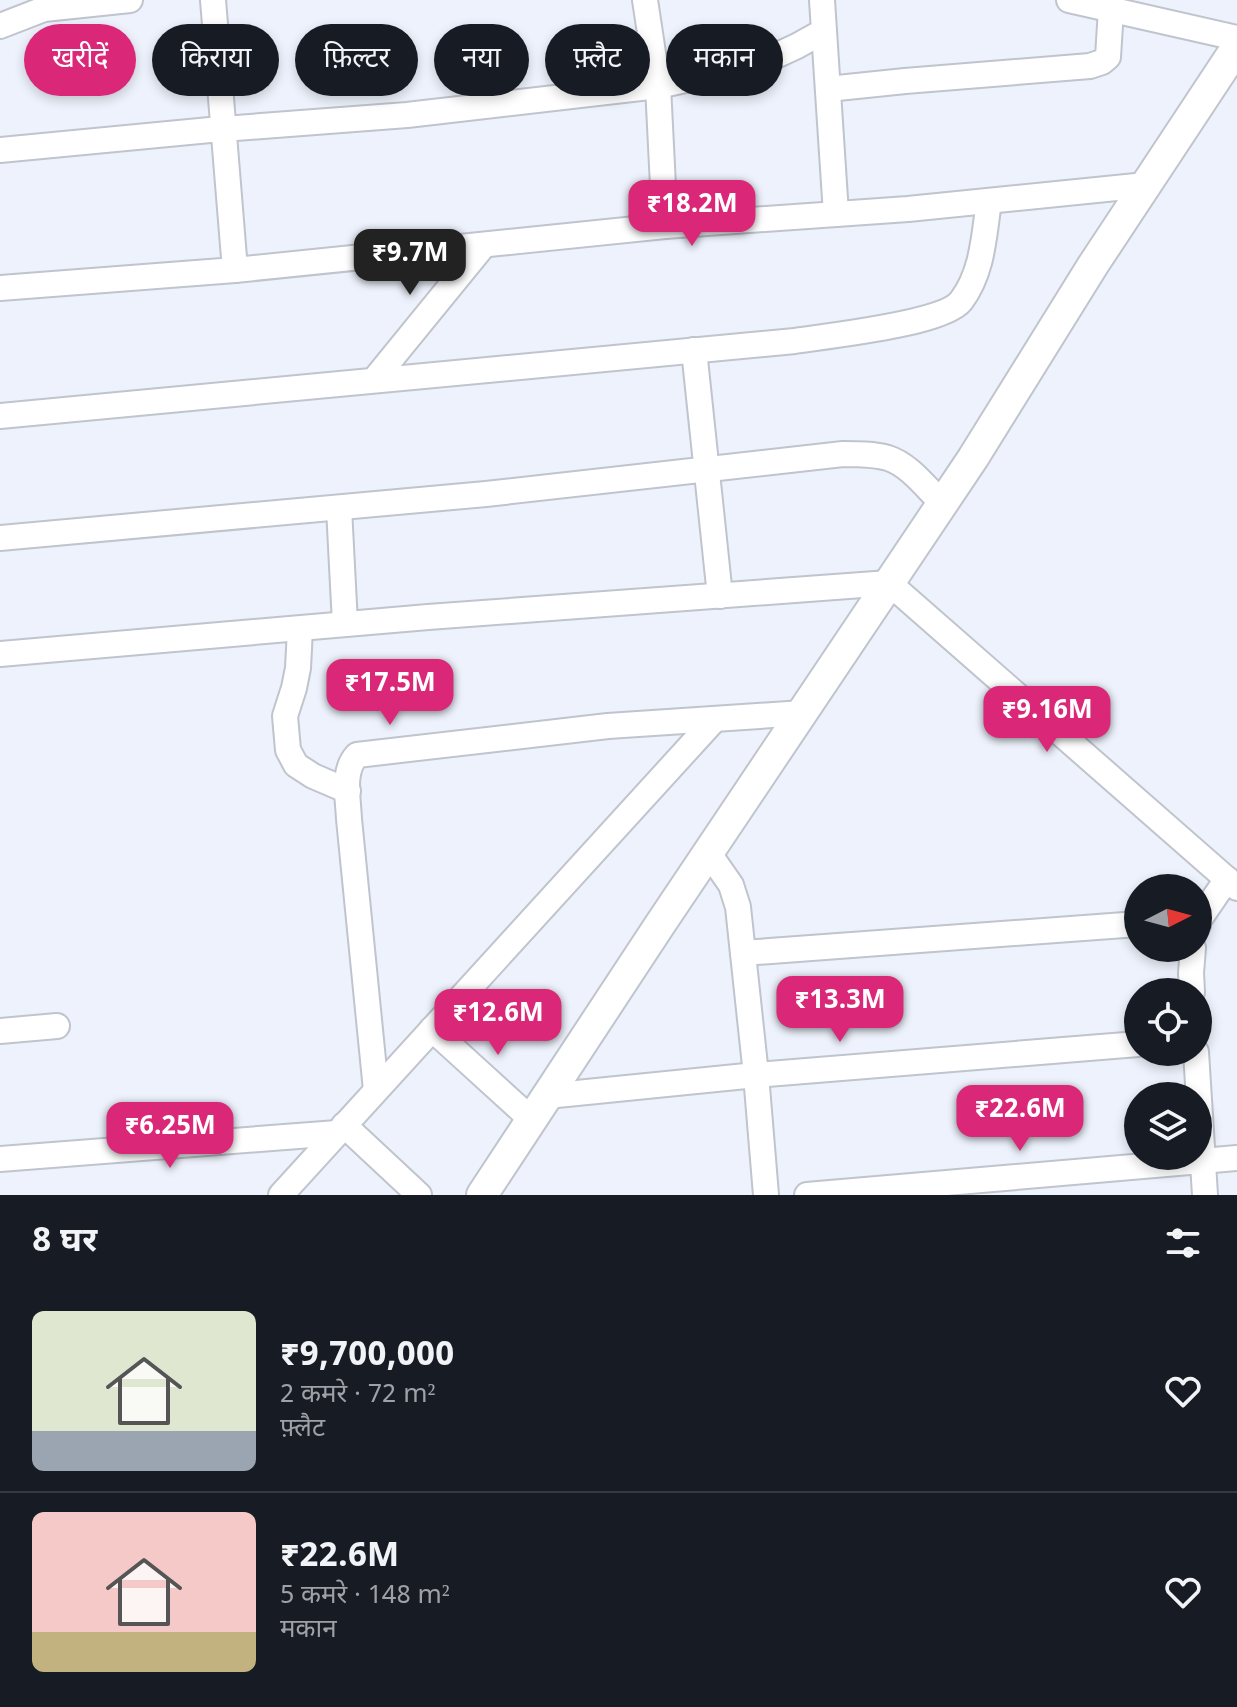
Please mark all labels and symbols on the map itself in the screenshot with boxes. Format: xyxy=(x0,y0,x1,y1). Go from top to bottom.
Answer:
pin: ₹18.2M xyxy=(627,180,757,248)
pin: ₹9.7M xyxy=(354,229,466,297)
pin: ₹17.5M xyxy=(325,659,455,727)
pin: ₹9.16M xyxy=(982,686,1112,754)
north arrow xyxy=(1124,874,1212,962)
pin: ₹13.3M xyxy=(775,976,905,1044)
pin: ₹12.6M xyxy=(433,989,563,1057)
pin: ₹22.6M xyxy=(955,1085,1085,1153)
pin: ₹6.25M xyxy=(105,1102,235,1170)

